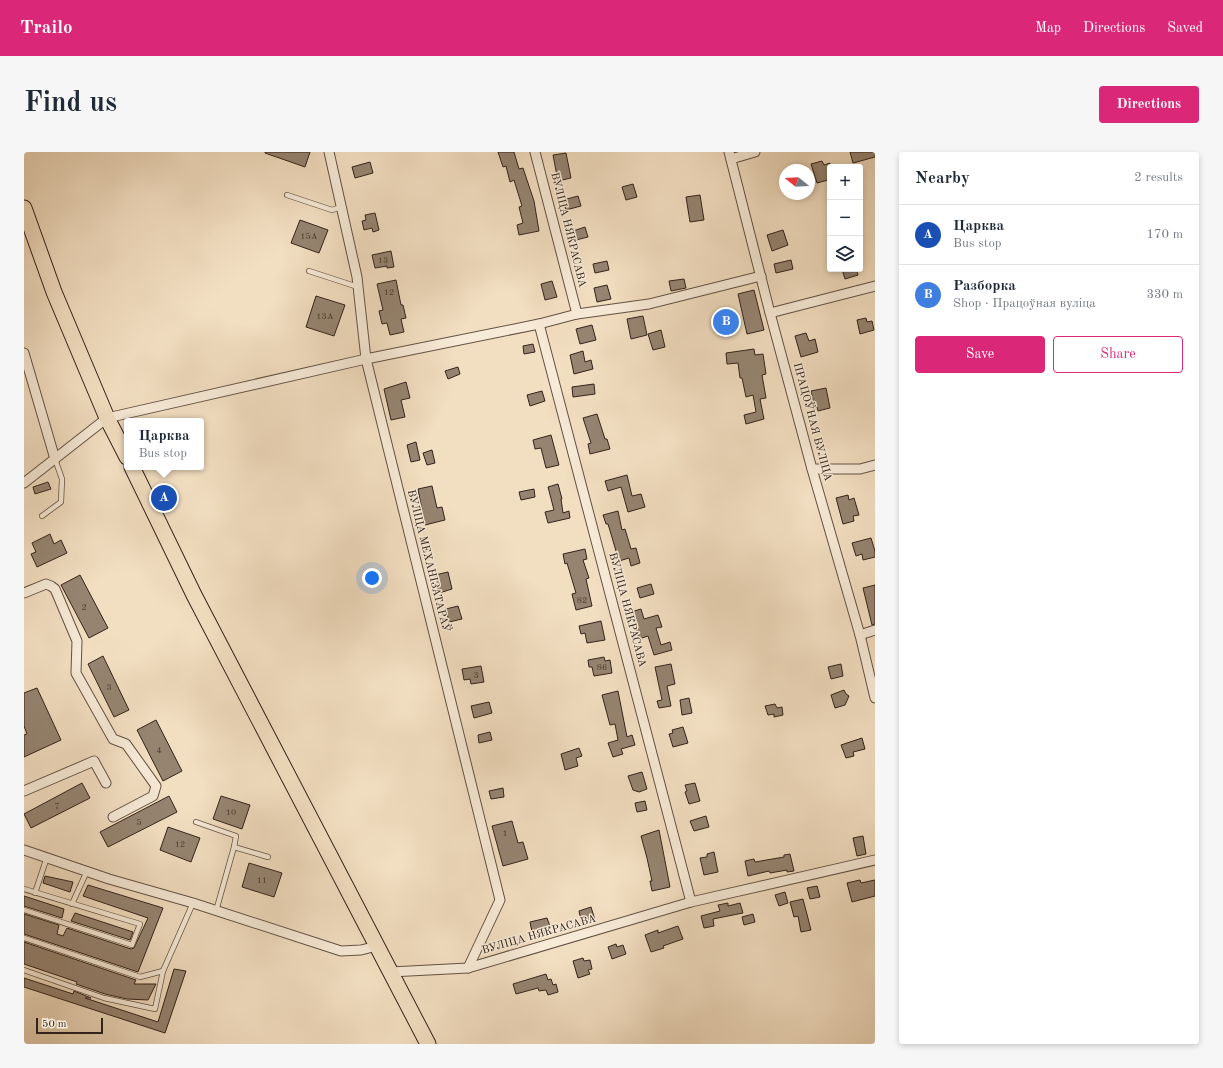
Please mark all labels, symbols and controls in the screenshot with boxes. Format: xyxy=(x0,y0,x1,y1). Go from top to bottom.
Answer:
text: Trailo xyxy=(20,19,73,38)
text: Map xyxy=(1035,21,1061,35)
text: Directions xyxy=(1083,21,1145,35)
text: Saved xyxy=(1167,21,1203,35)
button: Directions xyxy=(1099,86,1199,123)
text: Find us xyxy=(24,90,117,118)
north arrow xyxy=(779,164,815,200)
map controls xyxy=(827,164,863,272)
button: + xyxy=(827,164,863,200)
text: Nearby xyxy=(915,170,970,187)
street label: ВУЛІЦА НЯКРАСАВА xyxy=(548,171,588,289)
text: 2 results xyxy=(1134,171,1183,184)
button: − xyxy=(827,200,863,236)
text: Царква xyxy=(953,219,1004,234)
text: A xyxy=(923,228,933,241)
text: 170 m xyxy=(1146,228,1183,241)
house number: 15А xyxy=(300,232,318,241)
button: layers xyxy=(827,236,863,272)
text: Bus stop xyxy=(953,237,1002,250)
house number: 13 xyxy=(378,256,388,265)
text: Разборка xyxy=(953,279,1016,294)
house number: 12 xyxy=(384,288,394,297)
text: B xyxy=(923,288,933,301)
text: 330 m xyxy=(1146,288,1183,301)
text: Shop · Працоўная вуліца xyxy=(953,297,1096,310)
pin: B xyxy=(713,307,739,337)
house number: 13А xyxy=(316,312,334,321)
button: Save xyxy=(915,336,1045,373)
button: Share xyxy=(1053,336,1183,373)
street label: ПРАЦОЎНАЯ ВУЛІЦА xyxy=(791,361,835,483)
popup xyxy=(124,418,204,470)
text: Царква xyxy=(138,429,190,444)
text: Bus stop xyxy=(138,447,187,460)
pin: A xyxy=(151,483,177,513)
street label: ВУЛІЦА МЕХАНІЗАТАРАЎ xyxy=(405,488,453,634)
street label: ВУЛІЦА НЯКРАСАВА xyxy=(606,551,648,669)
your location xyxy=(362,568,382,588)
house number: 82 xyxy=(577,596,587,605)
house number: 2 xyxy=(81,603,87,612)
house number: 86 xyxy=(597,663,607,672)
house number: 3 xyxy=(473,671,479,680)
house number: 3 xyxy=(106,683,112,692)
house number: 4 xyxy=(156,746,162,755)
house number: 7 xyxy=(54,802,60,811)
house number: 10 xyxy=(226,808,236,817)
house number: 5 xyxy=(136,818,142,827)
house number: 1 xyxy=(502,829,508,838)
house number: 12 xyxy=(175,840,185,849)
house number: 11 xyxy=(257,876,267,885)
street label: ВУЛІЦА НЯКРАСАВА xyxy=(481,913,598,957)
scale bar xyxy=(36,1016,103,1035)
text: 50 m xyxy=(42,1019,67,1030)

